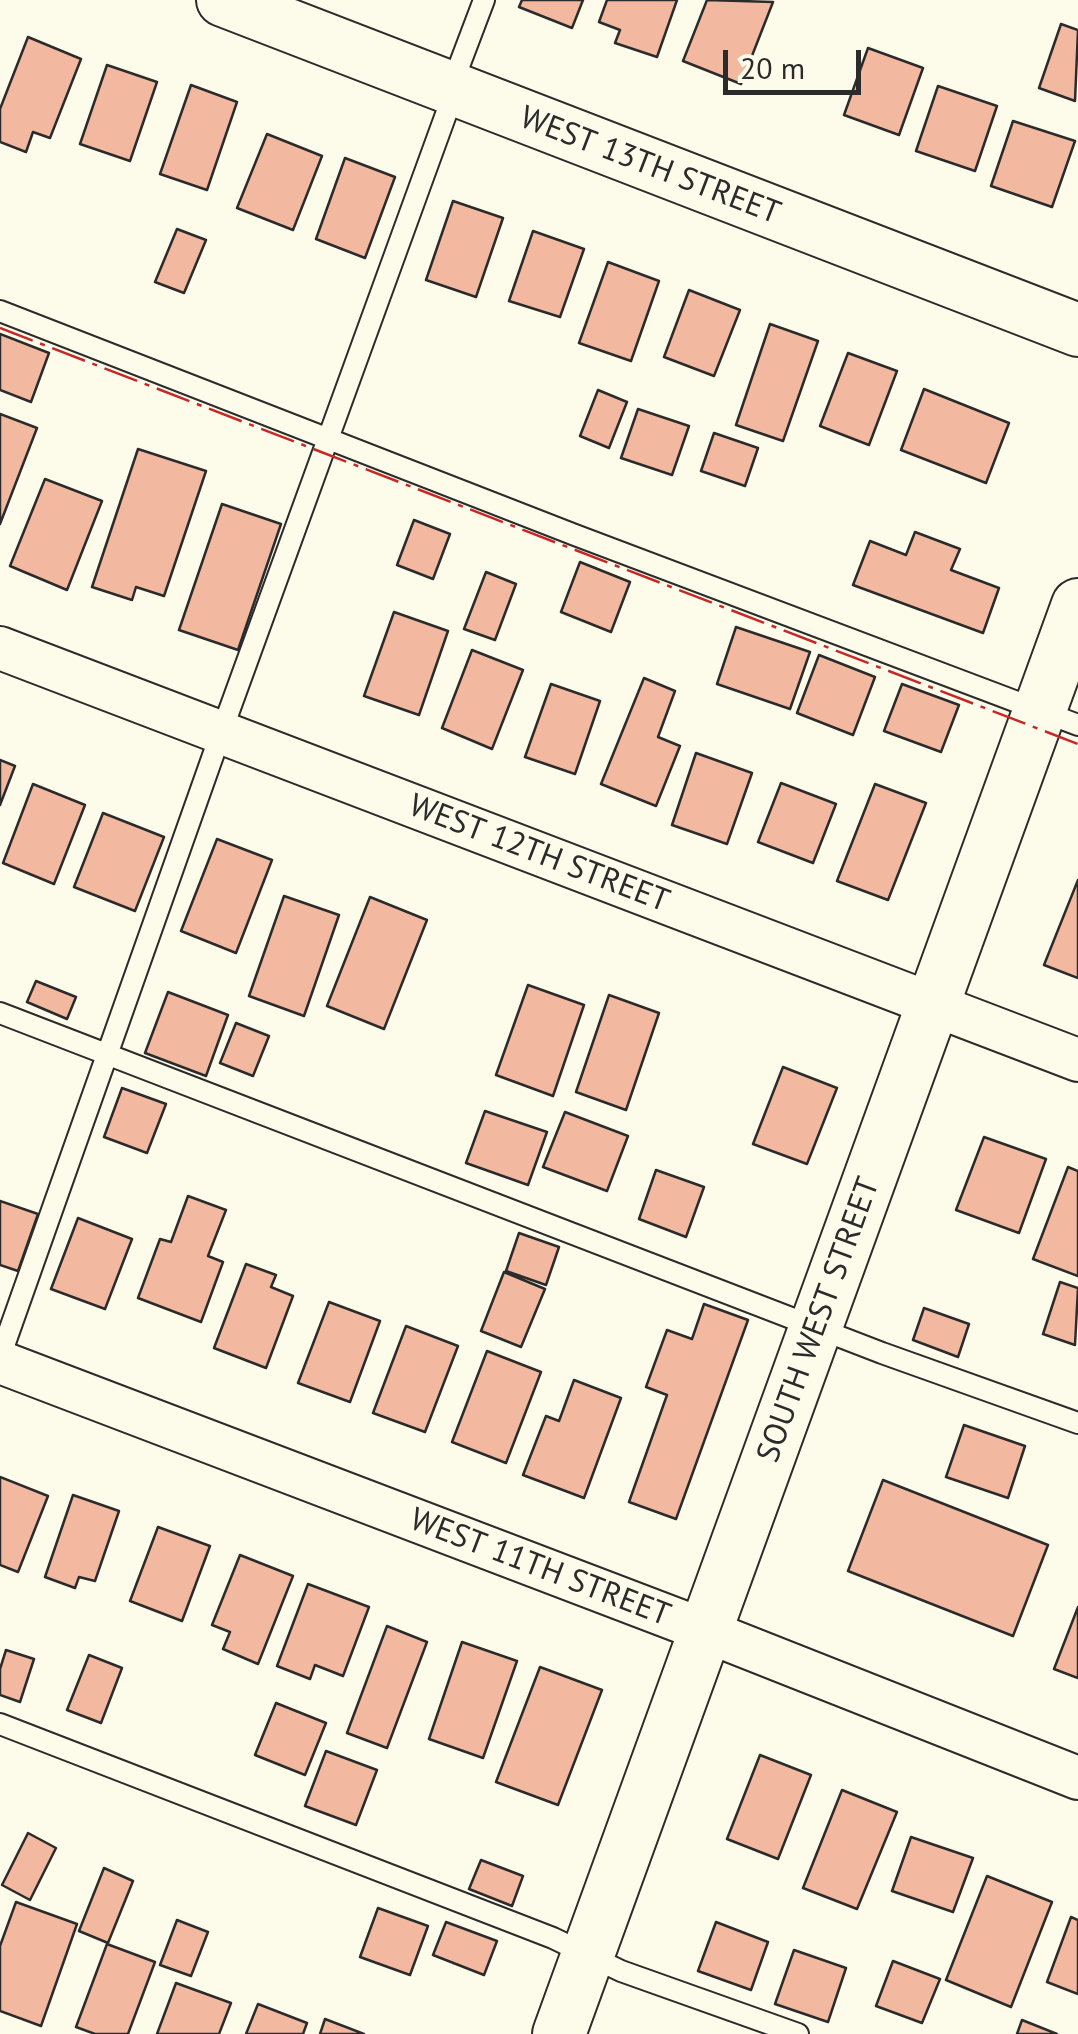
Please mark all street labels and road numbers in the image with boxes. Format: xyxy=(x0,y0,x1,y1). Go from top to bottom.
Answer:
street label: WEST 13TH STREET xyxy=(515,99,785,233)
street label: WEST 12TH STREET xyxy=(404,787,674,921)
street label: SOUTH WEST STREET xyxy=(750,1172,888,1468)
street label: WEST 11TH STREET xyxy=(405,1501,675,1635)

